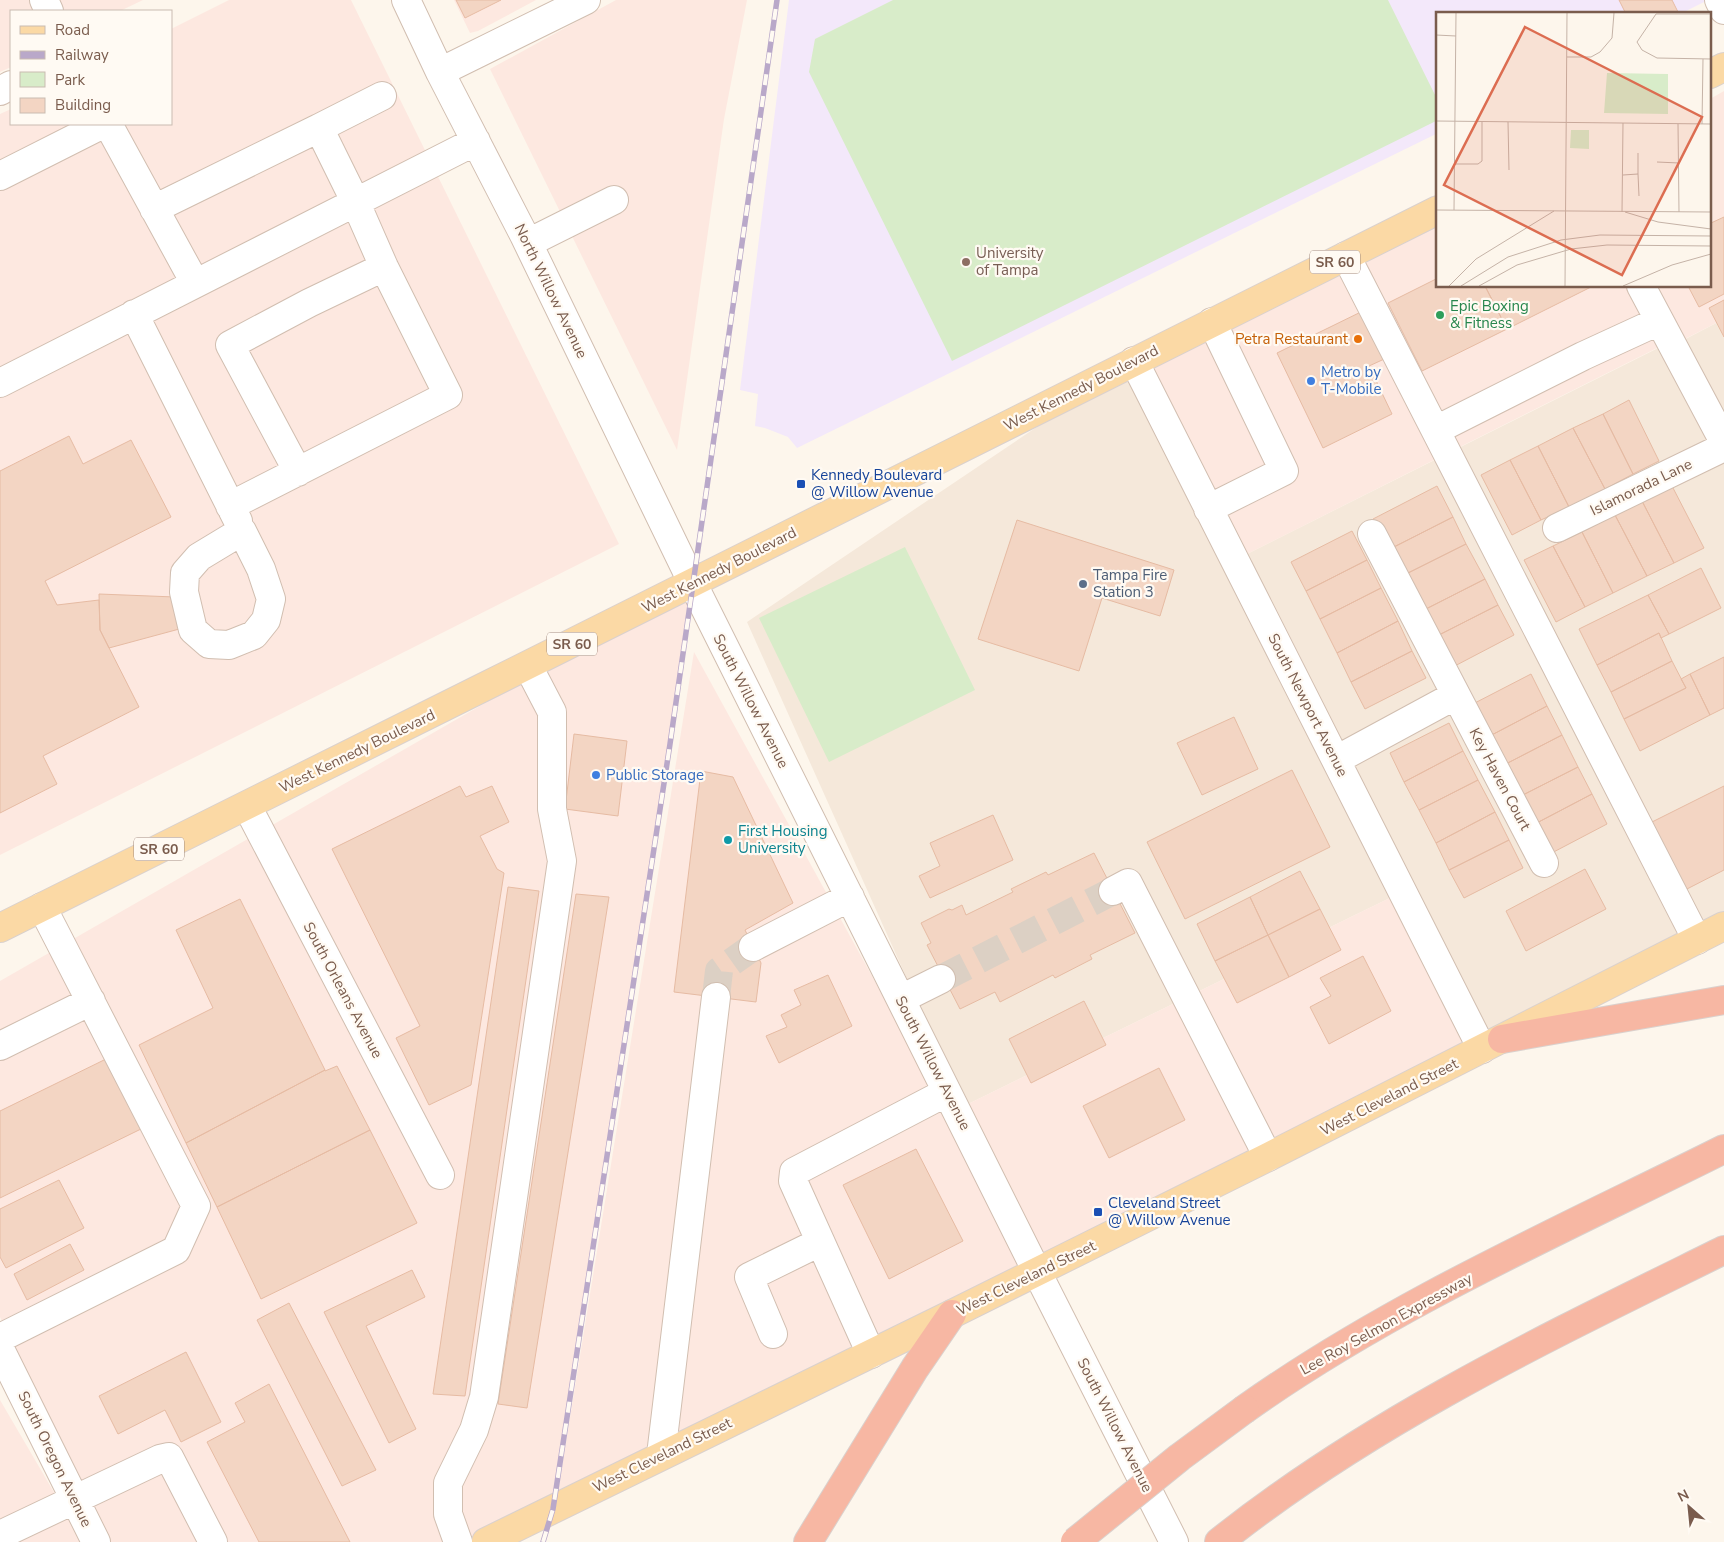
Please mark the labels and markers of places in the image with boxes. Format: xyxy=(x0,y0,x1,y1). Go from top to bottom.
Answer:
place label: University of Tampa xyxy=(976,243,1044,280)
marker: University of Tampa xyxy=(960,256,972,268)
place label: Epic Boxing & Fitness xyxy=(1450,296,1529,333)
marker: Epic Boxing & Fitness xyxy=(1434,309,1446,321)
place label: Petra Restaurant xyxy=(1235,329,1349,349)
marker: Petra Restaurant xyxy=(1352,333,1364,345)
place label: Metro by T-Mobile xyxy=(1321,362,1381,399)
marker: Metro by T-Mobile xyxy=(1305,375,1317,387)
place label: Kennedy Boulevard @ Willow Avenue xyxy=(811,465,942,502)
marker: Kennedy Boulevard @ Willow Avenue xyxy=(795,478,807,490)
place label: Tampa Fire Station 3 xyxy=(1093,565,1167,602)
marker: Tampa Fire Station 3 xyxy=(1077,578,1089,590)
place label: Public Storage xyxy=(606,765,704,785)
marker: Public Storage xyxy=(590,769,602,781)
place label: First Housing University xyxy=(738,821,827,858)
marker: First Housing University xyxy=(722,834,734,846)
place label: Cleveland Street @ Willow Avenue xyxy=(1108,1193,1231,1230)
marker: Cleveland Street @ Willow Avenue xyxy=(1092,1206,1104,1218)

